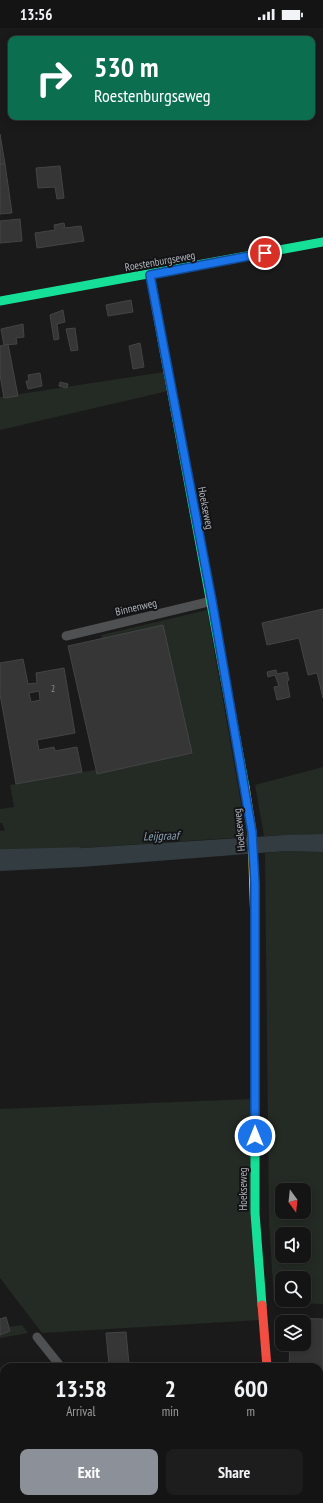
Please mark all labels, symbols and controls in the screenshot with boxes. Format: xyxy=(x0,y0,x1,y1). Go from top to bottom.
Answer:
text: 13:56 xyxy=(20,5,52,24)
text: 530 m xyxy=(94,48,158,85)
icon: right xyxy=(28,52,80,104)
text: Roestenburgseweg xyxy=(94,84,211,107)
pin xyxy=(248,236,282,270)
icon: arrive xyxy=(254,242,276,264)
street label: Roestenburgseweg xyxy=(124,248,197,274)
street label: Hoekseweg xyxy=(195,485,217,531)
street label: Binnenweg xyxy=(114,595,158,619)
house number: 2 xyxy=(51,683,55,694)
street label: Hoekseweg xyxy=(230,808,248,852)
water label: Leijgraaf xyxy=(143,827,182,844)
position arrow xyxy=(234,1115,276,1157)
street label: Hoekseweg xyxy=(236,1167,250,1211)
north arrow xyxy=(275,1183,311,1219)
map controls xyxy=(275,1183,311,1351)
button: sound xyxy=(275,1227,311,1263)
button: search xyxy=(275,1271,311,1307)
button: layers xyxy=(275,1315,311,1351)
text: 13:58 xyxy=(55,1373,107,1404)
text: 2 xyxy=(164,1373,176,1404)
text: 600 xyxy=(234,1373,268,1404)
text: Arrival xyxy=(66,1403,96,1420)
text: min xyxy=(162,1403,179,1420)
text: m xyxy=(247,1403,255,1420)
button: Exit xyxy=(20,1449,158,1495)
button: Share xyxy=(166,1449,303,1495)

